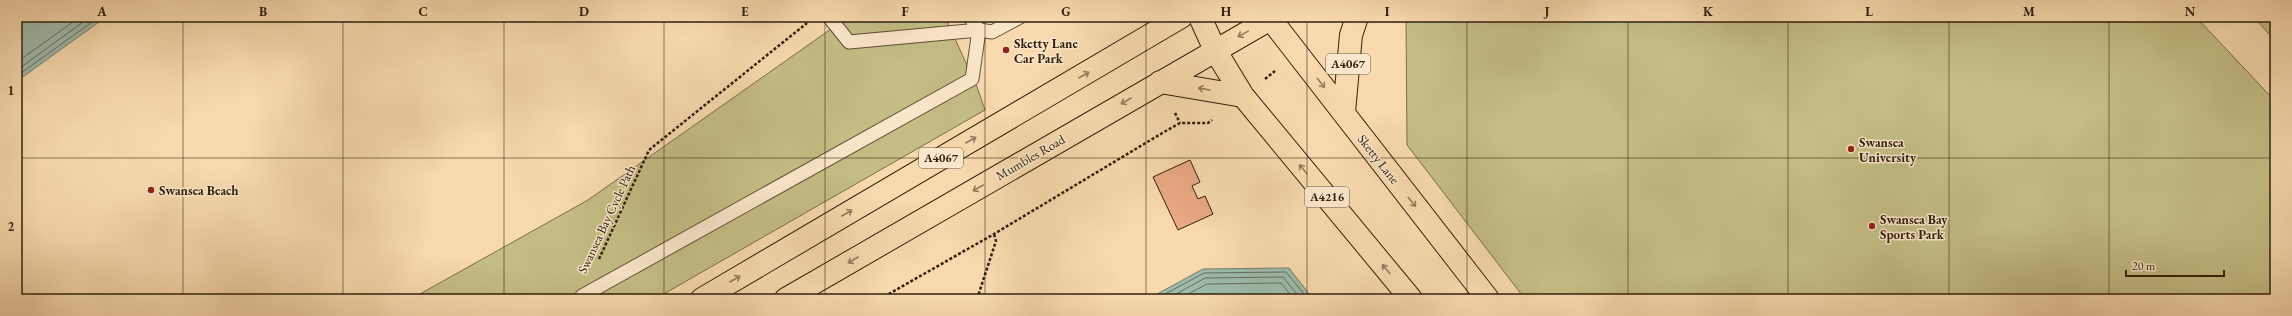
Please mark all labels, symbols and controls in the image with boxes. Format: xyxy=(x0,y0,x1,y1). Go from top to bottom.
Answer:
text: A xyxy=(96,3,107,20)
text: B xyxy=(259,3,267,20)
text: C xyxy=(418,3,428,20)
text: D xyxy=(579,3,589,20)
text: E xyxy=(741,3,749,20)
text: F xyxy=(901,3,909,20)
text: G xyxy=(1061,3,1071,20)
text: H xyxy=(1221,3,1232,20)
text: I xyxy=(1385,3,1390,20)
text: J xyxy=(1543,3,1550,20)
text: K xyxy=(1703,3,1714,20)
text: L xyxy=(1865,3,1873,20)
text: M xyxy=(2023,3,2035,20)
text: N xyxy=(2185,3,2196,20)
one-way arrow xyxy=(1237,31,1249,39)
place label: Sketty Lane Car Park xyxy=(1014,35,1078,67)
marker: Sketty Lane Car Park xyxy=(1001,45,1011,55)
road number: A4067 xyxy=(1326,54,1370,74)
one-way arrow xyxy=(1078,70,1090,78)
one-way arrow xyxy=(1317,77,1325,88)
text: 1 xyxy=(8,82,15,99)
one-way arrow xyxy=(1198,85,1211,93)
one-way arrow xyxy=(1120,98,1132,106)
street label: Mumbles Road xyxy=(992,131,1068,184)
street label: Sketty Lane xyxy=(1354,131,1403,188)
place label: Swansea University xyxy=(1859,134,1917,166)
one-way arrow xyxy=(965,136,977,144)
marker: Swansea University xyxy=(1846,144,1856,154)
road number: A4067 xyxy=(919,148,963,168)
street label: Swansea Bay Cycle Path xyxy=(574,162,639,276)
one-way arrow xyxy=(1299,163,1308,174)
place label: Swansea Beach xyxy=(159,182,239,199)
one-way arrow xyxy=(972,184,984,192)
marker: Swansea Beach xyxy=(146,185,156,195)
road number: A4216 xyxy=(1305,187,1349,207)
one-way arrow xyxy=(1408,196,1416,207)
one-way arrow xyxy=(841,209,853,217)
place label: Swansea Bay Sports Park xyxy=(1880,211,1948,243)
text: 2 xyxy=(8,218,15,235)
marker: Swansea Bay Sports Park xyxy=(1867,221,1877,231)
scale bar xyxy=(2126,252,2224,278)
one-way arrow xyxy=(847,257,859,265)
text: 20 m xyxy=(2132,258,2156,274)
one-way arrow xyxy=(1381,264,1390,274)
one-way arrow xyxy=(729,275,741,283)

